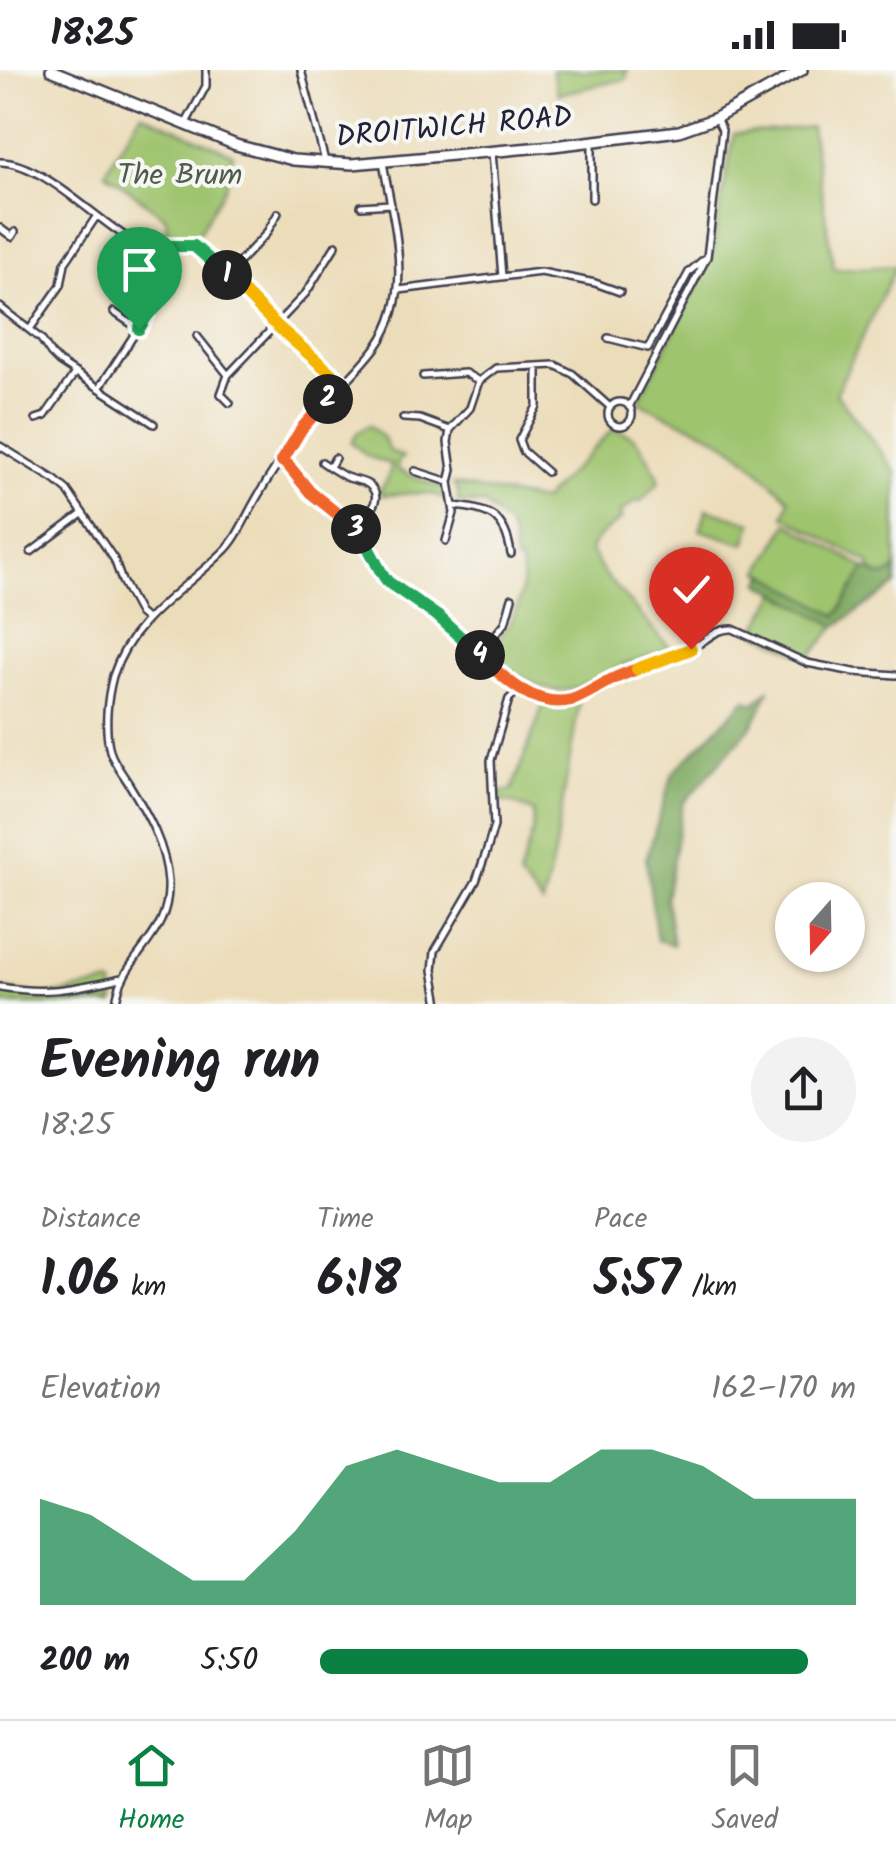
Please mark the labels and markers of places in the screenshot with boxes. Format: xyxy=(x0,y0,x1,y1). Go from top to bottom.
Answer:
pin xyxy=(97,227,182,330)
pin: 1 xyxy=(202,250,252,300)
pin: 2 xyxy=(303,374,353,424)
pin: 3 xyxy=(331,504,381,554)
pin xyxy=(649,547,734,650)
pin: 4 xyxy=(455,630,505,680)

